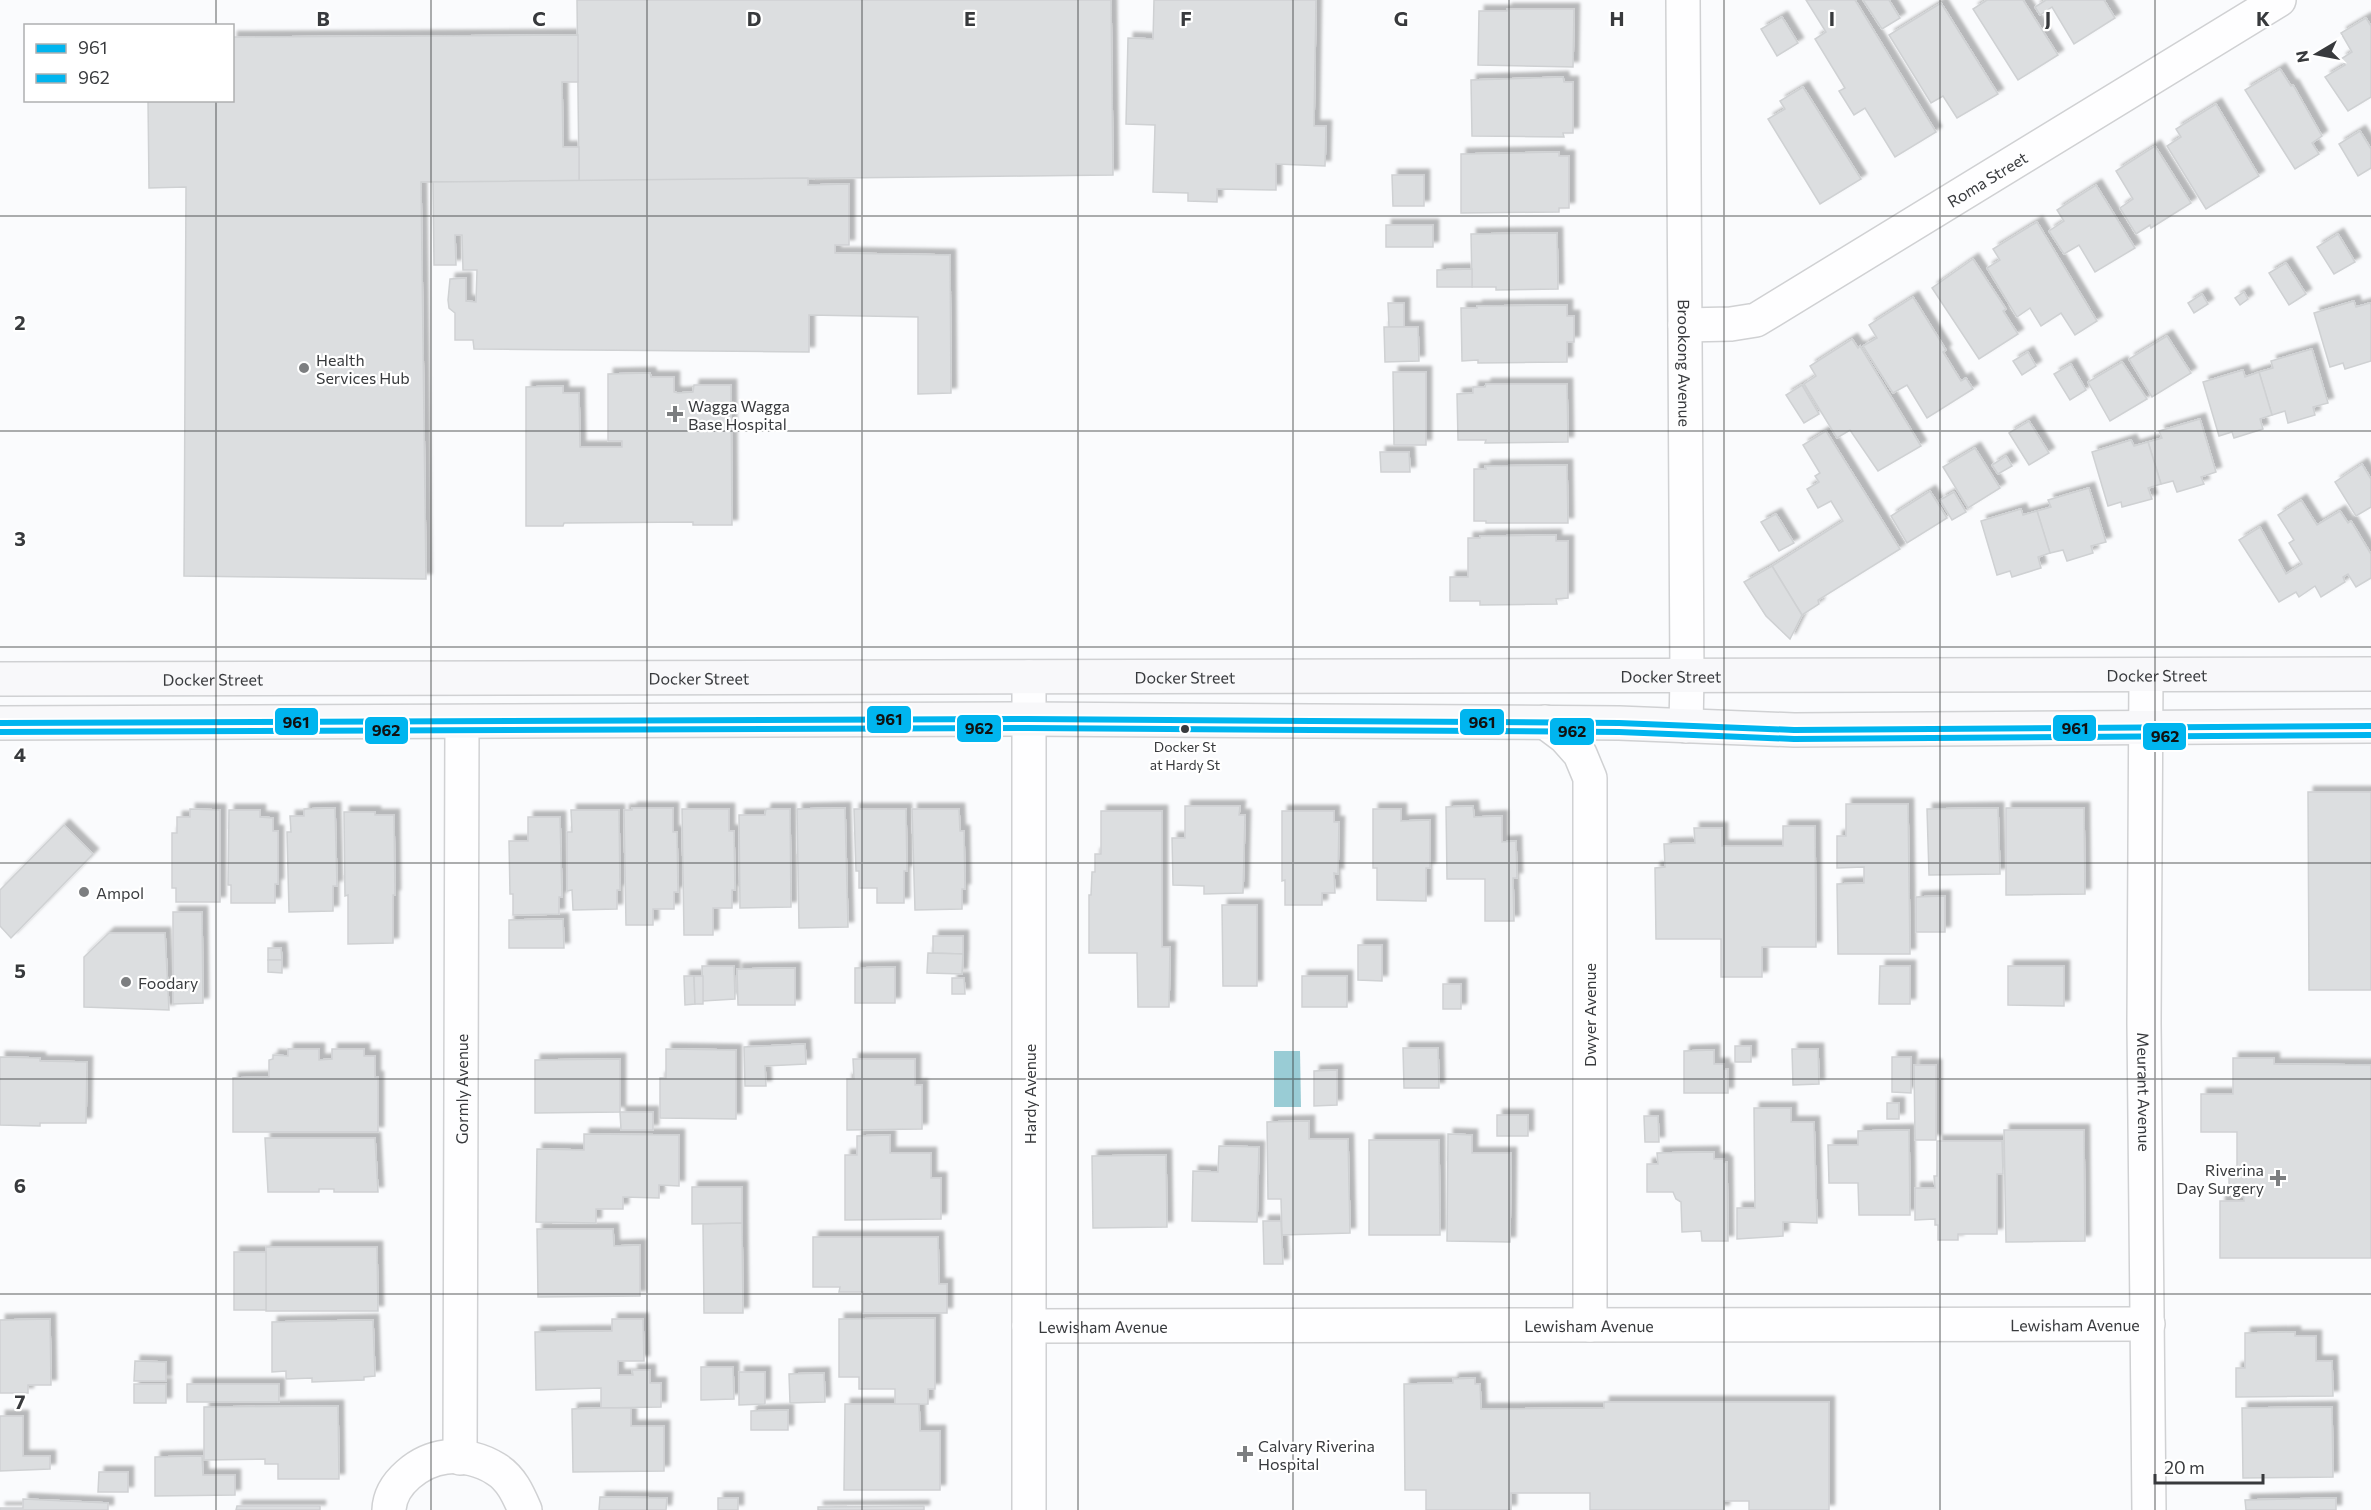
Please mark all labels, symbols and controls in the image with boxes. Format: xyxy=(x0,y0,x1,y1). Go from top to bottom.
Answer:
text: B xyxy=(316,6,330,30)
text: C xyxy=(532,6,546,30)
text: D xyxy=(747,6,761,30)
text: E xyxy=(964,6,976,30)
text: F xyxy=(1180,6,1192,30)
text: G xyxy=(1394,6,1408,30)
text: H xyxy=(1610,6,1625,30)
text: I xyxy=(1829,6,1835,30)
text: J xyxy=(2045,6,2051,30)
text: K xyxy=(2256,6,2270,30)
legend xyxy=(24,24,234,102)
north arrow xyxy=(2287,24,2347,84)
text: 961 xyxy=(78,36,108,58)
text: N xyxy=(2291,49,2312,64)
text: 962 xyxy=(78,66,110,88)
street label: Roma Street xyxy=(1943,147,2031,210)
street label: Brookong Avenue xyxy=(1675,299,1695,427)
text: 2 xyxy=(14,310,26,334)
place label: Health Services Hub xyxy=(316,350,410,387)
marker: Health Services Hub xyxy=(297,361,311,375)
place label: Wagga Wagga Base Hospital xyxy=(688,396,790,433)
marker: Wagga Wagga Base Hospital xyxy=(666,405,684,423)
text: 3 xyxy=(14,526,26,550)
street label: Docker Street xyxy=(2107,665,2208,684)
street label: Docker Street xyxy=(1621,666,1722,685)
street label: Docker Street xyxy=(1135,667,1236,686)
street label: Docker Street xyxy=(649,668,750,687)
street label: Docker Street xyxy=(163,669,264,688)
line badge: 961 xyxy=(866,705,912,734)
line badge: 961 xyxy=(274,707,319,736)
line badge: 961 xyxy=(1459,708,1505,736)
text: 961 xyxy=(876,709,902,728)
text: 961 xyxy=(283,712,309,731)
text: 961 xyxy=(1469,712,1495,731)
line badge: 962 xyxy=(956,714,1002,743)
line badge: 961 xyxy=(2052,714,2097,742)
line badge: 962 xyxy=(364,716,409,745)
line badge: 962 xyxy=(1549,717,1595,746)
text: 962 xyxy=(965,718,993,737)
text: 961 xyxy=(2062,718,2088,737)
text: 962 xyxy=(372,720,400,739)
text: 962 xyxy=(1558,721,1586,740)
line badge: 962 xyxy=(2142,722,2187,751)
marker: Docker St at Hardy St xyxy=(1179,723,1191,735)
text: 962 xyxy=(2151,726,2179,745)
place label: Docker St at Hardy St xyxy=(1150,738,1221,773)
text: 4 xyxy=(14,742,26,766)
place label: Ampol xyxy=(96,883,144,902)
marker: Ampol xyxy=(77,885,91,899)
text: 5 xyxy=(14,958,26,982)
street label: Dwyer Avenue xyxy=(1580,963,1599,1067)
place label: Foodary xyxy=(138,973,198,992)
marker: Foodary xyxy=(119,975,133,989)
street label: Meurant Avenue xyxy=(2135,1032,2155,1152)
street label: Gormly Avenue xyxy=(451,1034,471,1144)
street label: Hardy Avenue xyxy=(1020,1044,1039,1144)
place label: Riverina Day Surgery xyxy=(2176,1160,2264,1197)
marker: Riverina Day Surgery xyxy=(2269,1169,2287,1187)
text: 6 xyxy=(14,1173,26,1197)
street label: Lewisham Avenue xyxy=(1524,1315,1654,1335)
street label: Lewisham Avenue xyxy=(2010,1315,2140,1334)
street label: Lewisham Avenue xyxy=(1038,1316,1168,1335)
text: 7 xyxy=(15,1389,26,1413)
place label: Calvary Riverina Hospital xyxy=(1258,1436,1375,1473)
marker: Calvary Riverina Hospital xyxy=(1236,1445,1254,1463)
scale bar xyxy=(2155,1447,2263,1485)
text: 20 m xyxy=(2164,1456,2205,1478)

